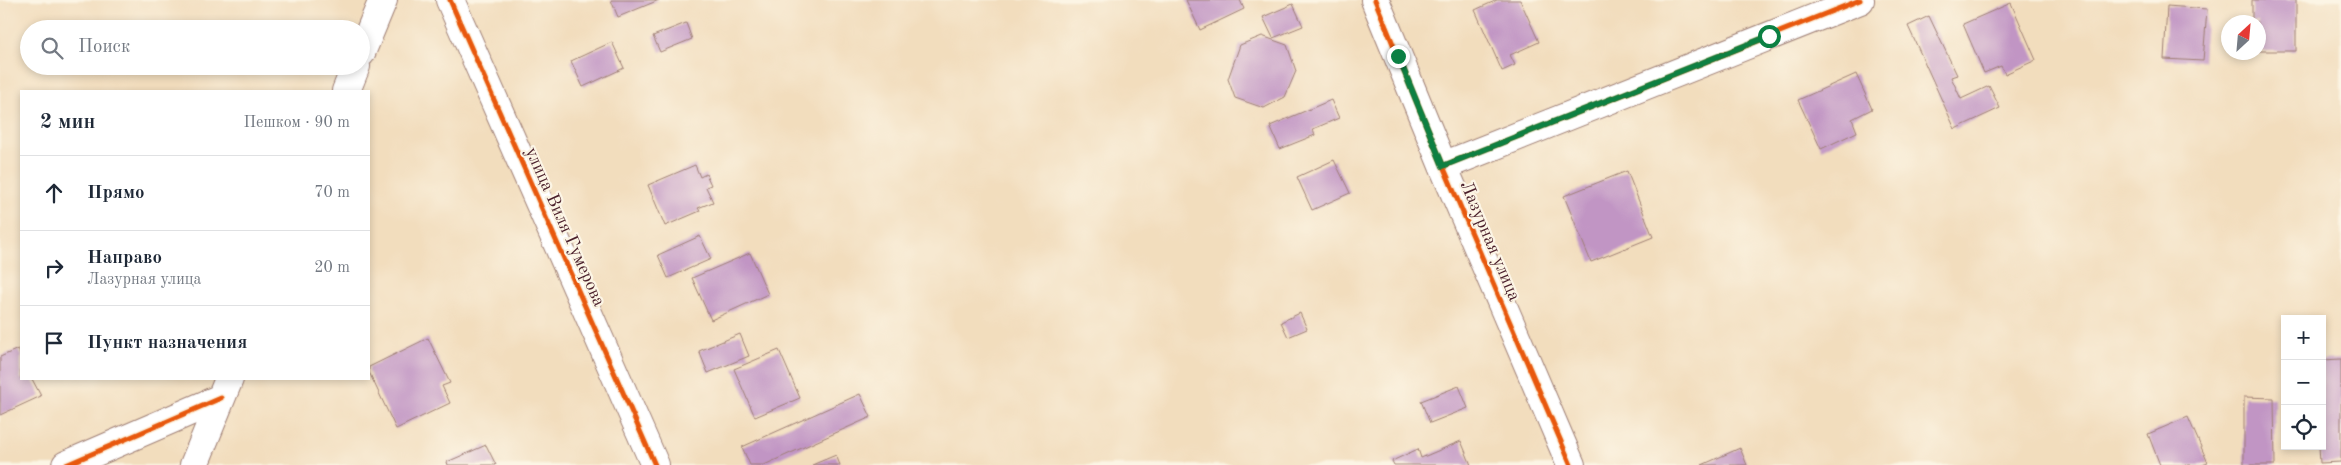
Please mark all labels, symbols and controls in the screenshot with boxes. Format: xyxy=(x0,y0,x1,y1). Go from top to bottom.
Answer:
north arrow xyxy=(2221,15,2266,60)
search box xyxy=(20,20,370,75)
route start xyxy=(1758,25,1781,48)
icon: search xyxy=(38,34,66,62)
text: Поиск xyxy=(78,38,130,57)
route end xyxy=(1387,45,1410,68)
text: 2 мин xyxy=(40,112,95,133)
text: Пешком · 90 m xyxy=(243,115,350,131)
street label: улица Виля Гумерова xyxy=(522,145,608,309)
street label: Лазурная улица xyxy=(1457,178,1523,304)
icon: ahead xyxy=(40,179,68,207)
text: Прямо xyxy=(87,184,145,203)
text: 70 m xyxy=(314,185,350,201)
text: Направо xyxy=(87,249,162,268)
icon: right xyxy=(40,254,68,282)
text: 20 m xyxy=(314,260,350,276)
text: Лазурная улица xyxy=(87,272,201,288)
map controls xyxy=(2281,315,2326,450)
button: + xyxy=(2281,315,2326,360)
icon: arrive xyxy=(40,329,68,357)
text: Пункт назначения xyxy=(87,334,247,353)
button: − xyxy=(2281,360,2326,405)
button: locate xyxy=(2281,405,2326,450)

